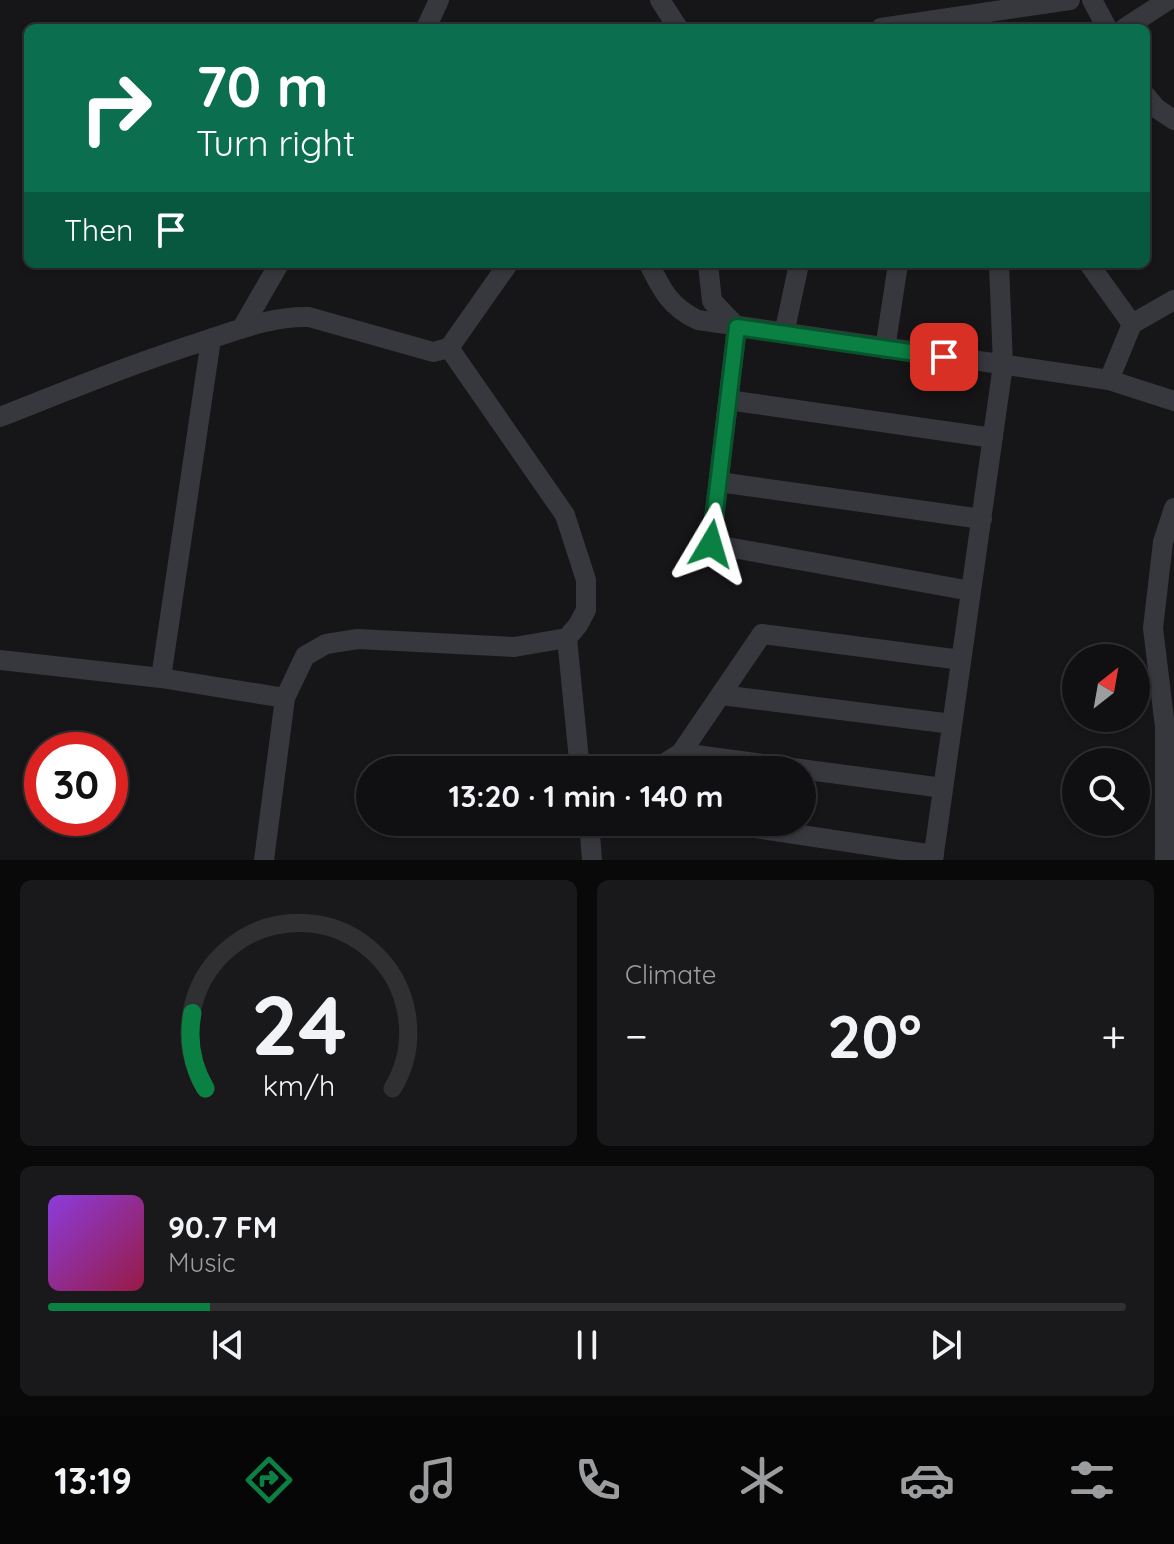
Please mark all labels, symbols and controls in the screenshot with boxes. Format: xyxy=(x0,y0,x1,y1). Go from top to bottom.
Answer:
text: 70 m xyxy=(196,51,328,121)
icon: right xyxy=(64,56,168,160)
text: Turn right xyxy=(196,120,355,165)
icon: arrive xyxy=(149,208,193,252)
text: Then xyxy=(64,211,133,249)
pin xyxy=(910,323,978,391)
icon: arrive xyxy=(922,335,966,379)
position arrow xyxy=(669,502,753,586)
north arrow xyxy=(1062,644,1150,732)
map controls xyxy=(1062,644,1150,836)
speed limit sign: 30 xyxy=(24,732,128,836)
button: search xyxy=(1062,748,1150,836)
text: 13:20 · 1 min · 140 m xyxy=(449,777,723,815)
text: Climate xyxy=(625,958,716,991)
text: 24 xyxy=(250,972,347,1076)
text: 20° xyxy=(827,998,922,1073)
text: − xyxy=(625,1008,648,1063)
text: + xyxy=(1101,1008,1126,1063)
text: km/h xyxy=(262,1067,335,1103)
text: 90.7 FM xyxy=(168,1208,277,1246)
text: Music xyxy=(168,1246,236,1279)
icon: previous xyxy=(206,1323,250,1367)
icon: pause xyxy=(565,1323,609,1367)
icon: next xyxy=(924,1323,968,1367)
icon: directions xyxy=(241,1452,297,1508)
icon: music xyxy=(405,1452,461,1508)
icon: phone xyxy=(570,1452,626,1508)
icon: climate xyxy=(734,1452,790,1508)
icon: car xyxy=(899,1452,955,1508)
icon: filters xyxy=(1064,1452,1120,1508)
text: 13:19 xyxy=(54,1458,132,1503)

